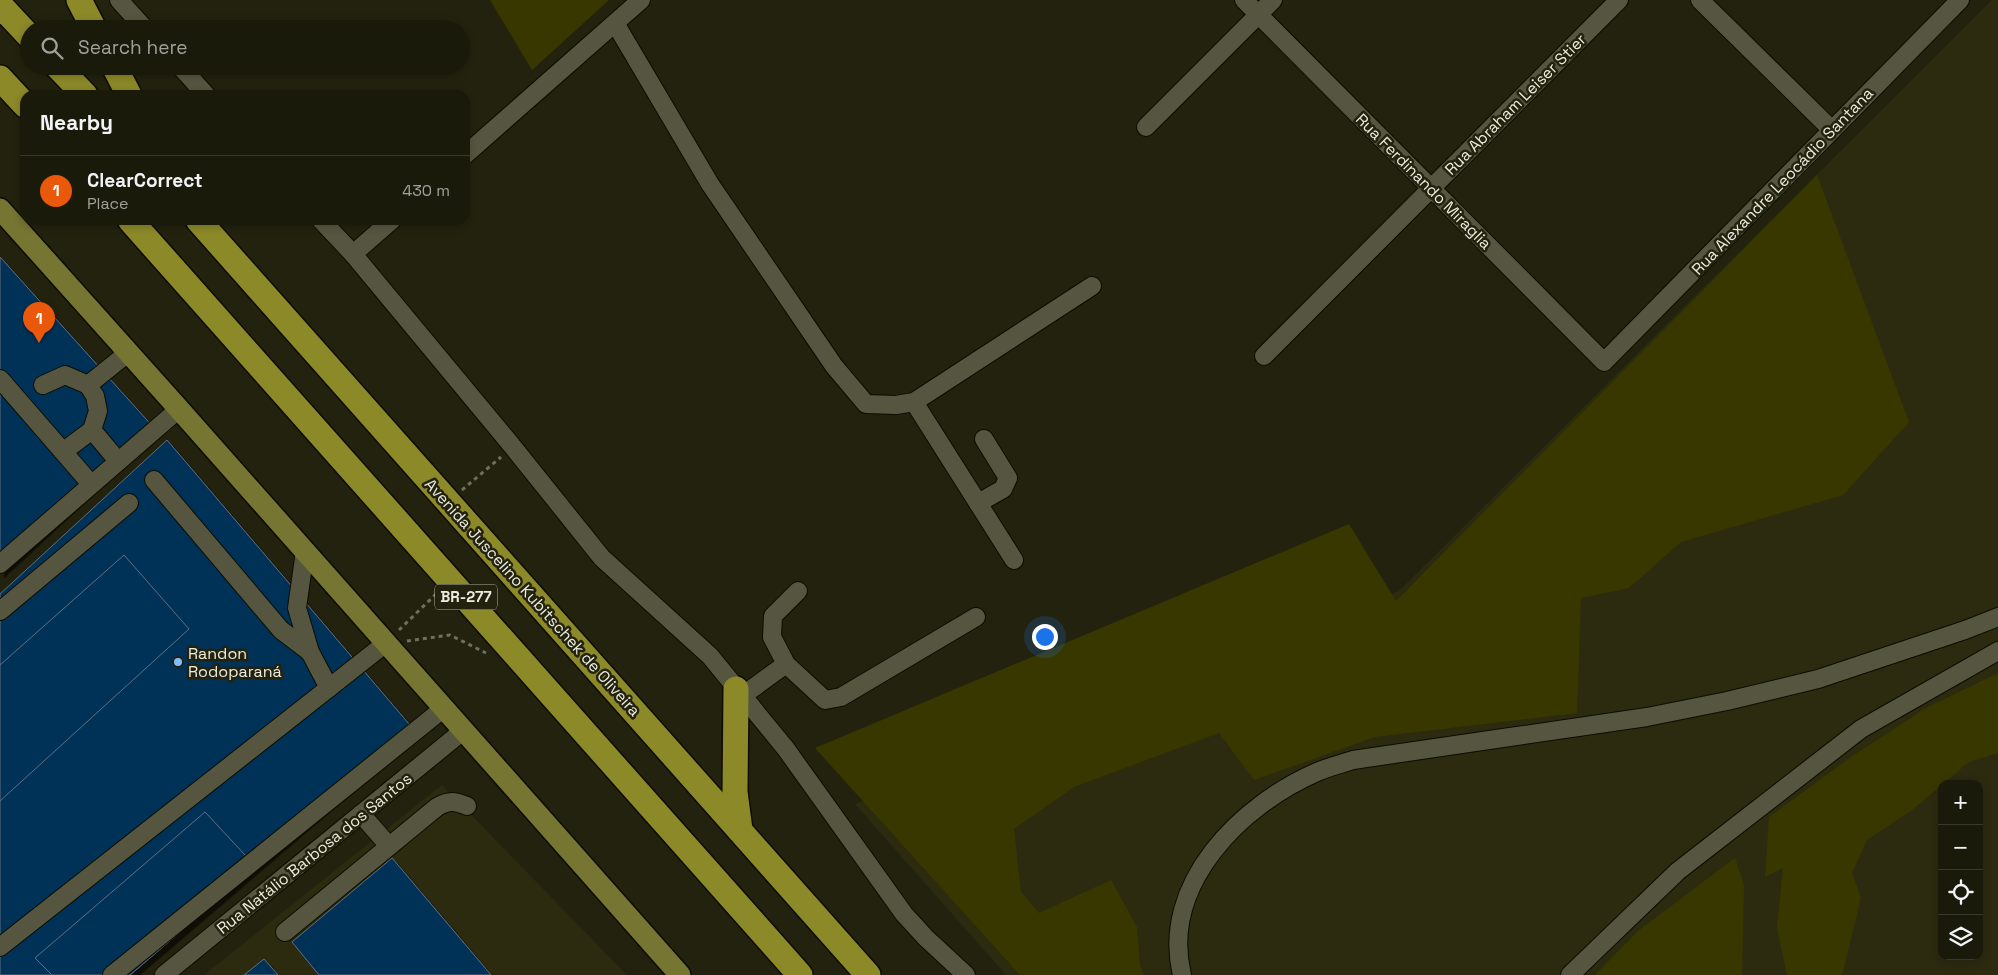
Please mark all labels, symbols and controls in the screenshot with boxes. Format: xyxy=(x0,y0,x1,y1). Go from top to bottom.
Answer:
search box xyxy=(20,20,470,75)
street label: Rua Abraham Leiser Stier xyxy=(1440,29,1591,180)
icon: search xyxy=(38,34,66,62)
text: Search here xyxy=(78,35,188,60)
street label: Rua Alexandre Leocádio Santana xyxy=(1687,83,1878,280)
text: Nearby xyxy=(40,109,113,136)
street label: Rua Ferdinando Miraglia xyxy=(1351,109,1496,254)
text: ClearCorrect xyxy=(87,168,203,193)
text: 1 xyxy=(52,180,60,201)
text: 430 m xyxy=(402,180,450,201)
text: Place xyxy=(87,193,129,214)
pin: 1 xyxy=(23,302,55,343)
street label: Avenida Juscelino Kubitschek de Oliveira xyxy=(420,474,645,721)
road number: BR-277 xyxy=(435,584,497,610)
your location xyxy=(1032,624,1058,650)
place label: Randon Rodoparaná xyxy=(188,643,282,682)
marker: Randon Rodoparaná xyxy=(172,656,184,668)
street label: Rua Natálio Barbosa dos Santos xyxy=(212,768,416,939)
map controls xyxy=(1938,780,1983,960)
button: + xyxy=(1938,780,1983,825)
button: − xyxy=(1938,825,1983,870)
button: locate xyxy=(1938,870,1983,915)
button: layers xyxy=(1938,915,1983,960)

